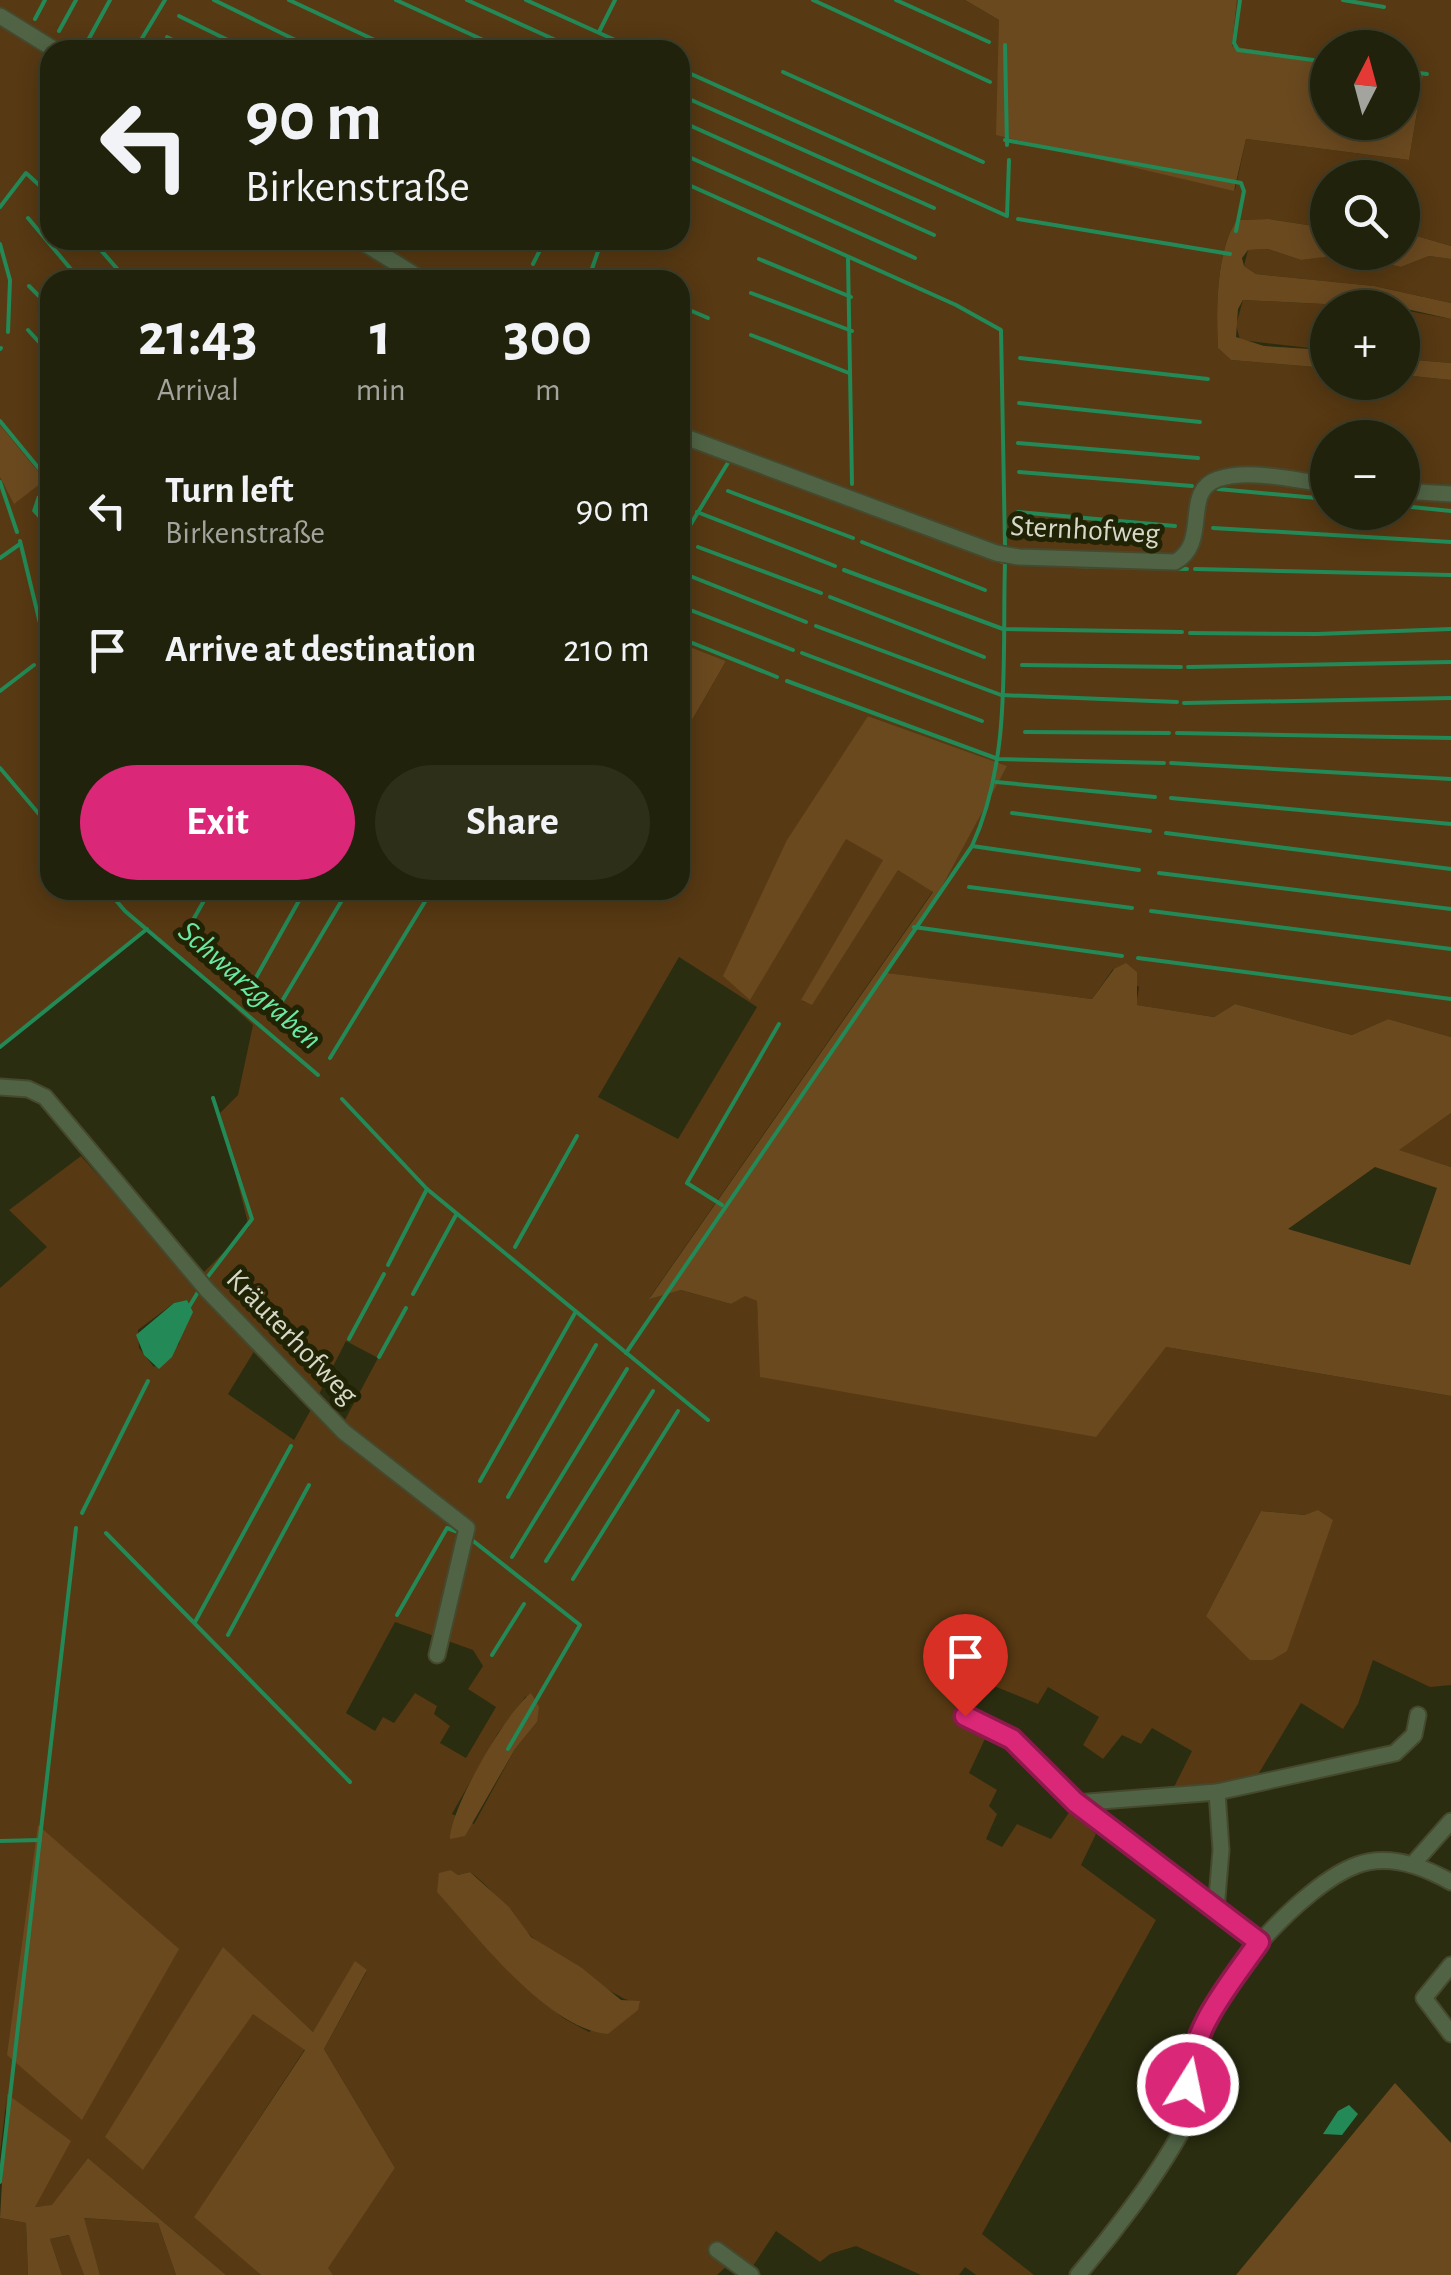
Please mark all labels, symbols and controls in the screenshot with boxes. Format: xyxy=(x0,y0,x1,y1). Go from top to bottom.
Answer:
north arrow xyxy=(1310,30,1420,140)
map controls xyxy=(1310,30,1420,530)
icon: left xyxy=(80,80,210,210)
text: 90 m xyxy=(245,83,382,153)
button: search xyxy=(1310,160,1420,270)
text: Birkenstraße xyxy=(245,165,470,210)
button: + xyxy=(1310,290,1420,400)
text: 21:43 xyxy=(138,306,258,366)
text: 1 xyxy=(370,306,391,366)
text: 300 xyxy=(504,306,592,366)
text: Arrival xyxy=(157,374,239,406)
text: min xyxy=(356,374,406,406)
text: m xyxy=(535,374,561,406)
button: − xyxy=(1310,420,1420,530)
text: Turn left xyxy=(165,472,293,510)
icon: left xyxy=(80,483,135,538)
text: 90 m xyxy=(575,491,650,529)
street label: Sternhofweg xyxy=(1010,511,1161,549)
text: Birkenstraße xyxy=(165,517,325,549)
icon: arrive xyxy=(80,623,135,678)
text: Arrive at destination xyxy=(165,631,476,669)
text: 210 m xyxy=(563,631,650,669)
button: Exit xyxy=(80,765,355,880)
button: Share xyxy=(375,765,650,880)
water label: Schwarzgraben xyxy=(173,915,327,1055)
street label: Kräuterhofweg xyxy=(221,1264,364,1411)
pin xyxy=(923,1614,1008,1717)
icon: arrive xyxy=(938,1629,993,1684)
position arrow xyxy=(1136,2033,1240,2137)

